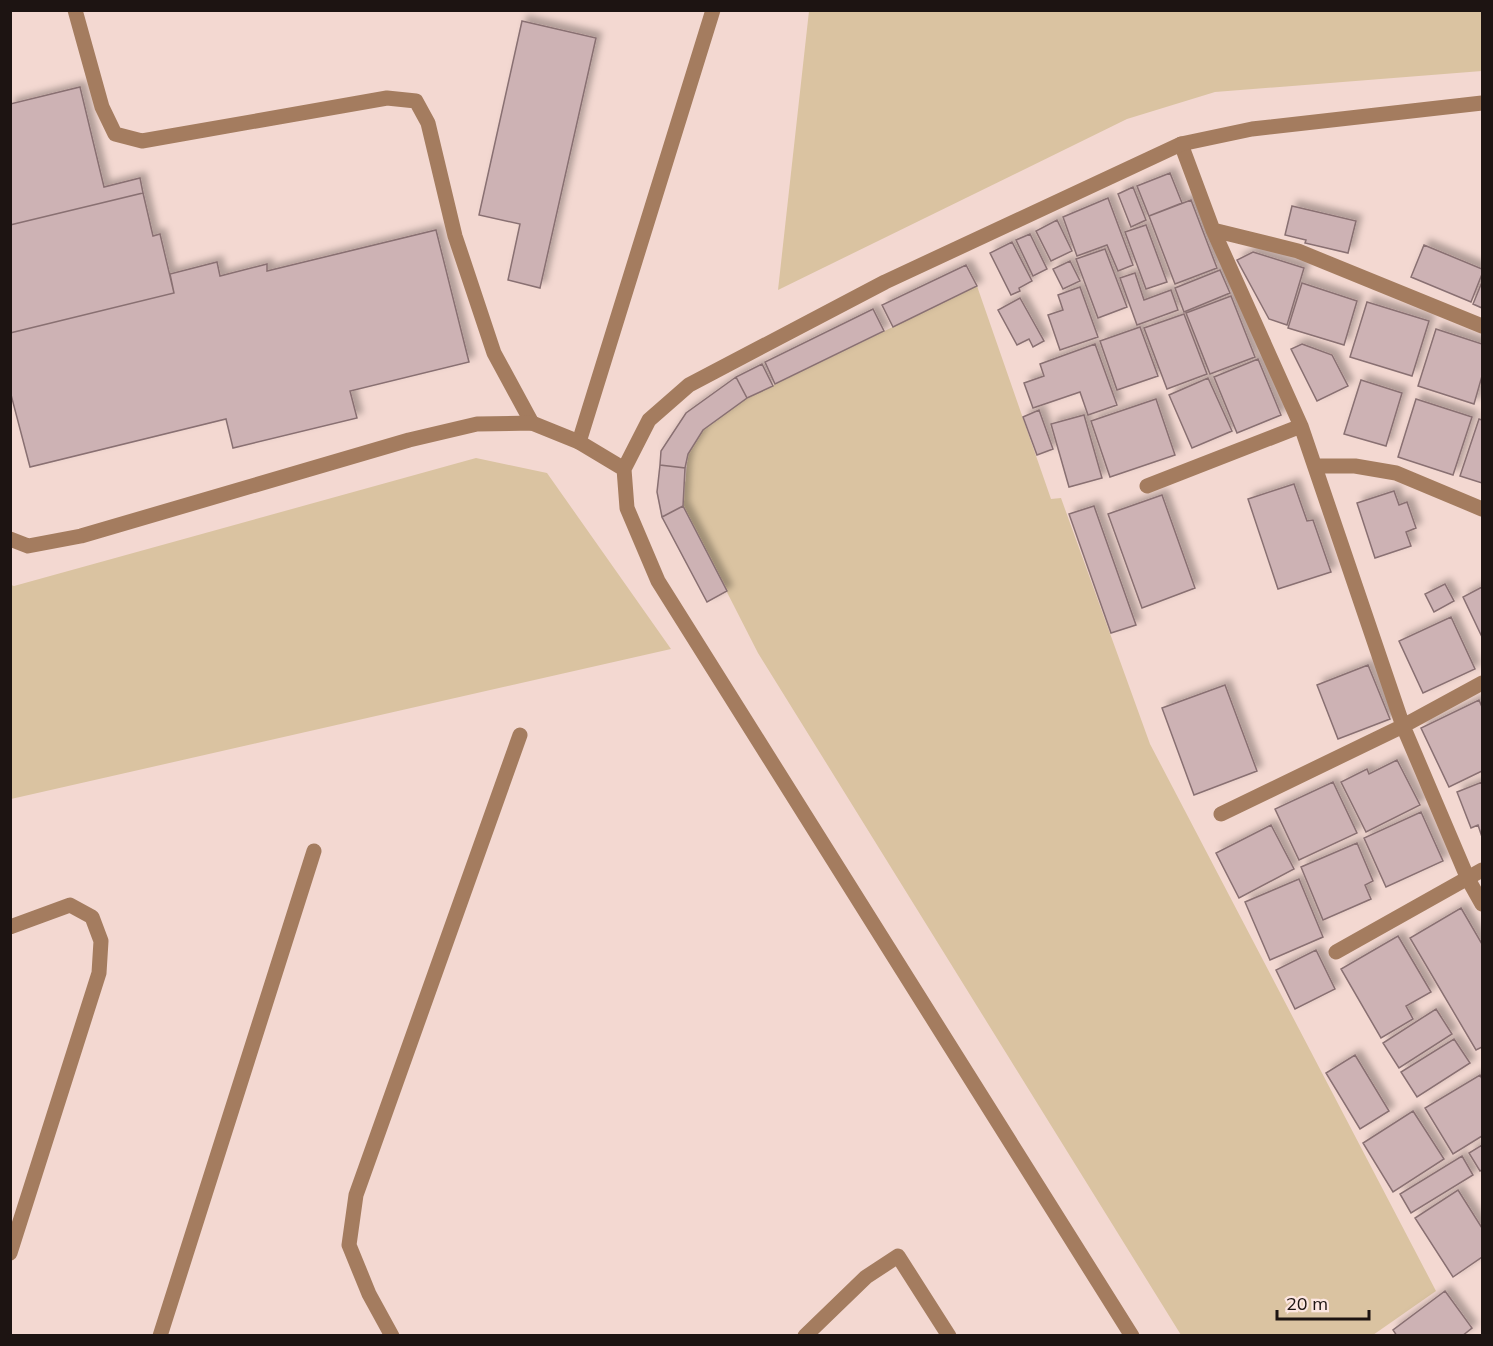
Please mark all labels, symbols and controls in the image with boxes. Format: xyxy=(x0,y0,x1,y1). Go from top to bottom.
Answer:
scale bar xyxy=(1277,1283,1368,1321)
text: 20 m xyxy=(1286,1292,1328,1315)

